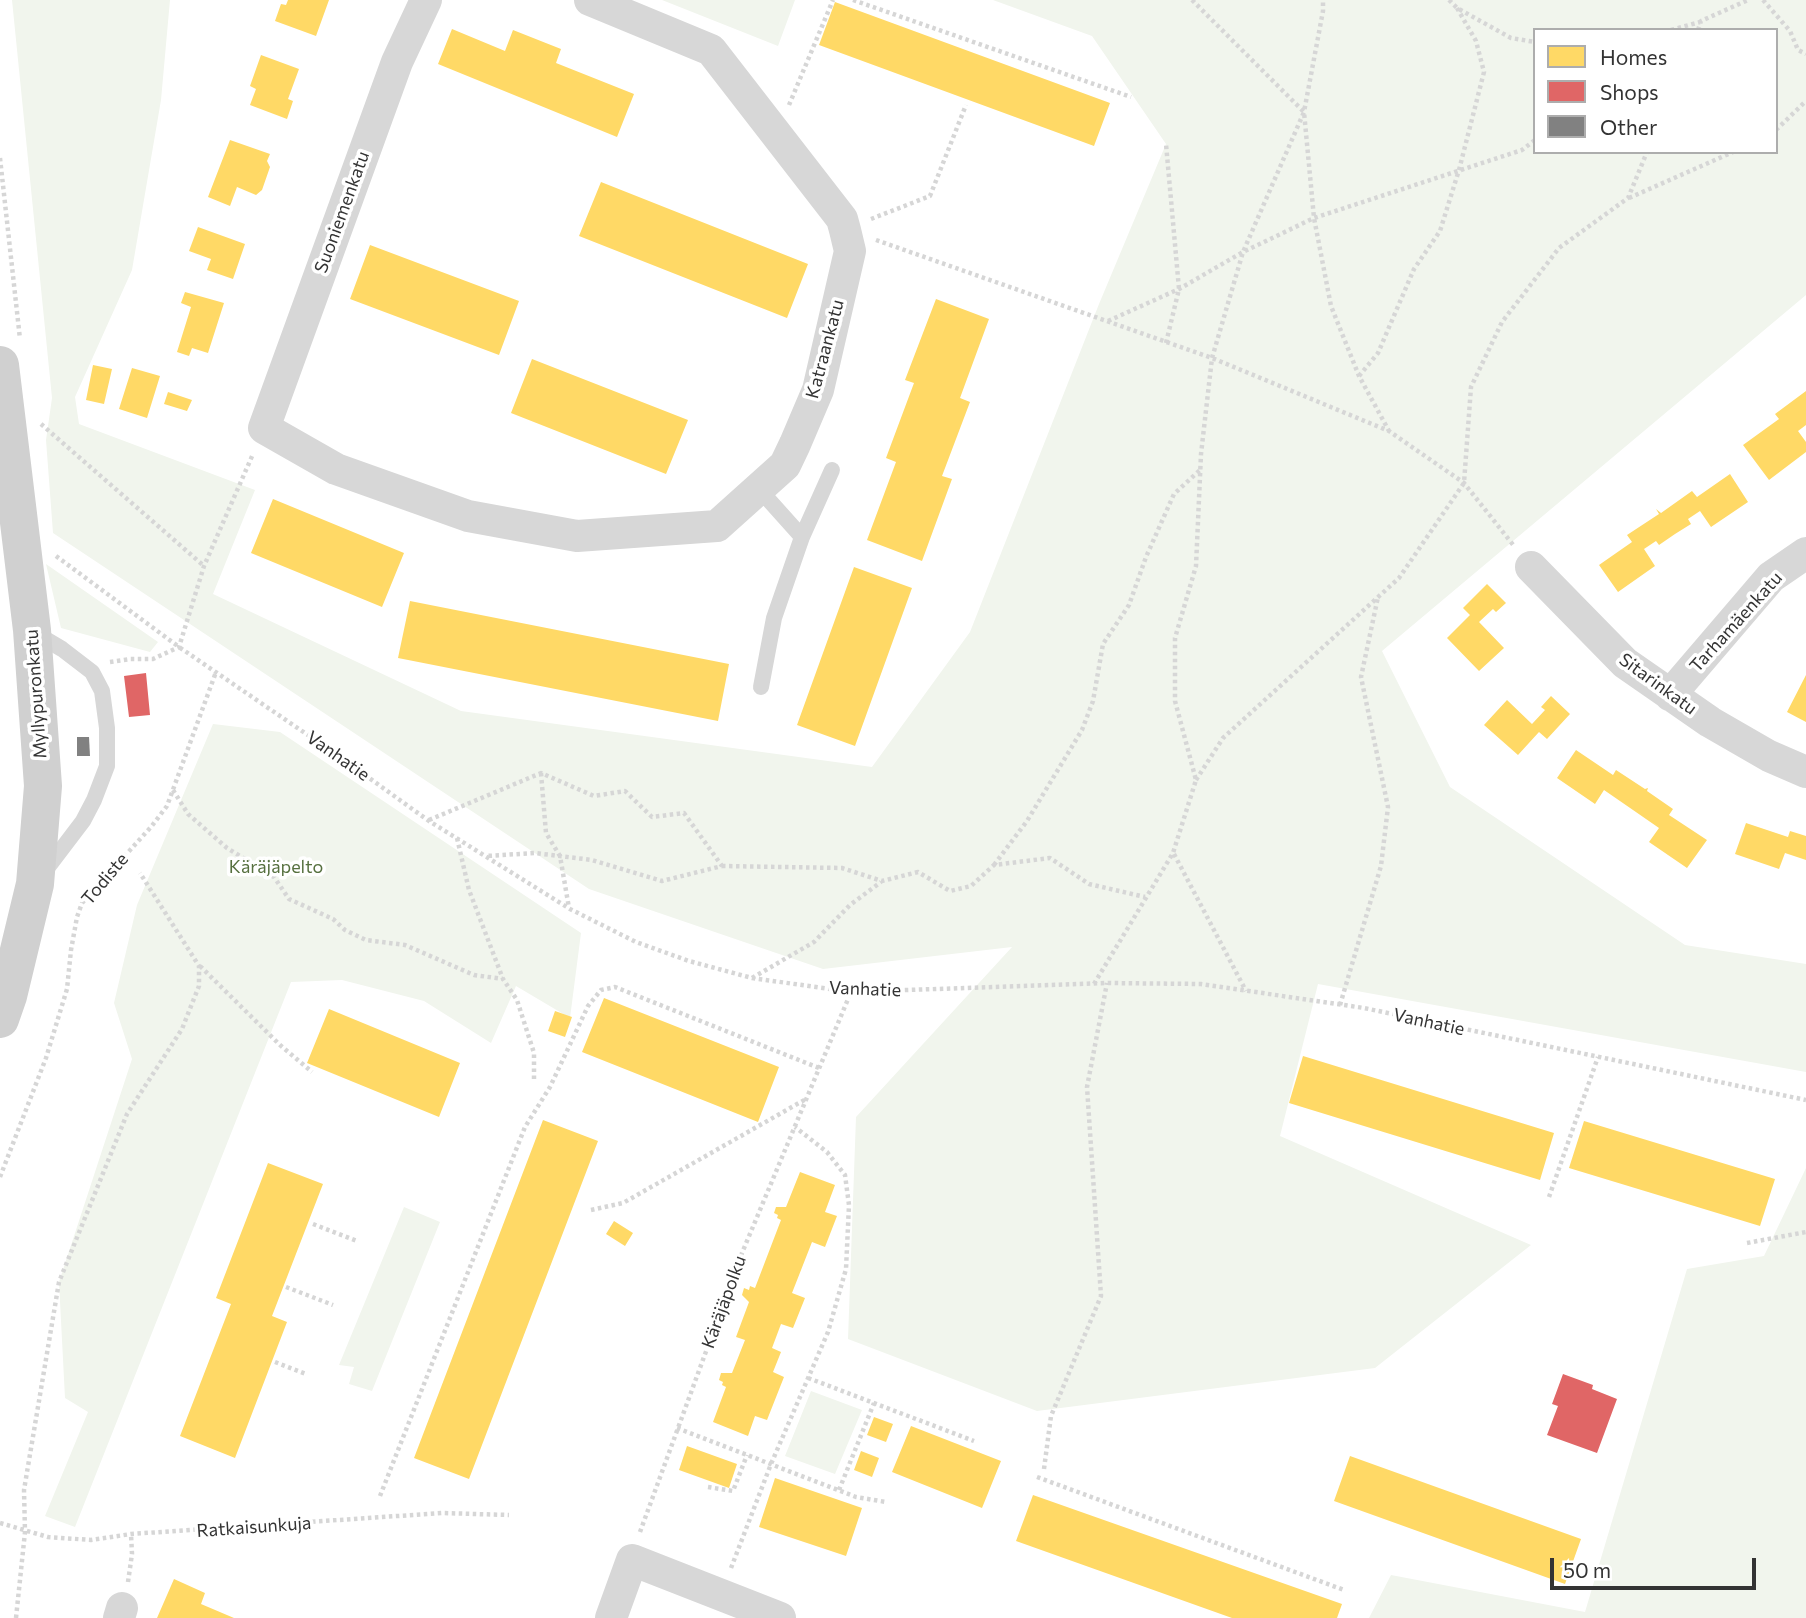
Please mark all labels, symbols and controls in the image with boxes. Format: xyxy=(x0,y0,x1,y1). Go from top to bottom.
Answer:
legend xyxy=(1533,28,1778,154)
text: Homes xyxy=(1600,44,1667,69)
text: Shops xyxy=(1600,79,1659,104)
text: Other xyxy=(1600,114,1657,139)
street label: Suoniemenkatu xyxy=(310,148,374,276)
street label: Katraankatu xyxy=(801,297,849,401)
street label: Tarhamäenkatu xyxy=(1685,567,1787,677)
street label: Myllypuronkatu xyxy=(21,629,51,759)
street label: Sitarinkatu xyxy=(1615,649,1701,719)
street label: Vanhatie xyxy=(302,726,374,786)
street label: Todiste xyxy=(77,849,133,909)
park label: Käräjäpelto xyxy=(229,856,323,878)
street label: Vanhatie xyxy=(828,977,902,1001)
street label: Vanhatie xyxy=(1391,1004,1467,1040)
street label: Käräjäpolku xyxy=(697,1253,751,1351)
street label: Ratkaisunkuja xyxy=(196,1512,312,1542)
scale bar xyxy=(1554,1544,1760,1588)
text: 50 m xyxy=(1563,1557,1611,1582)

